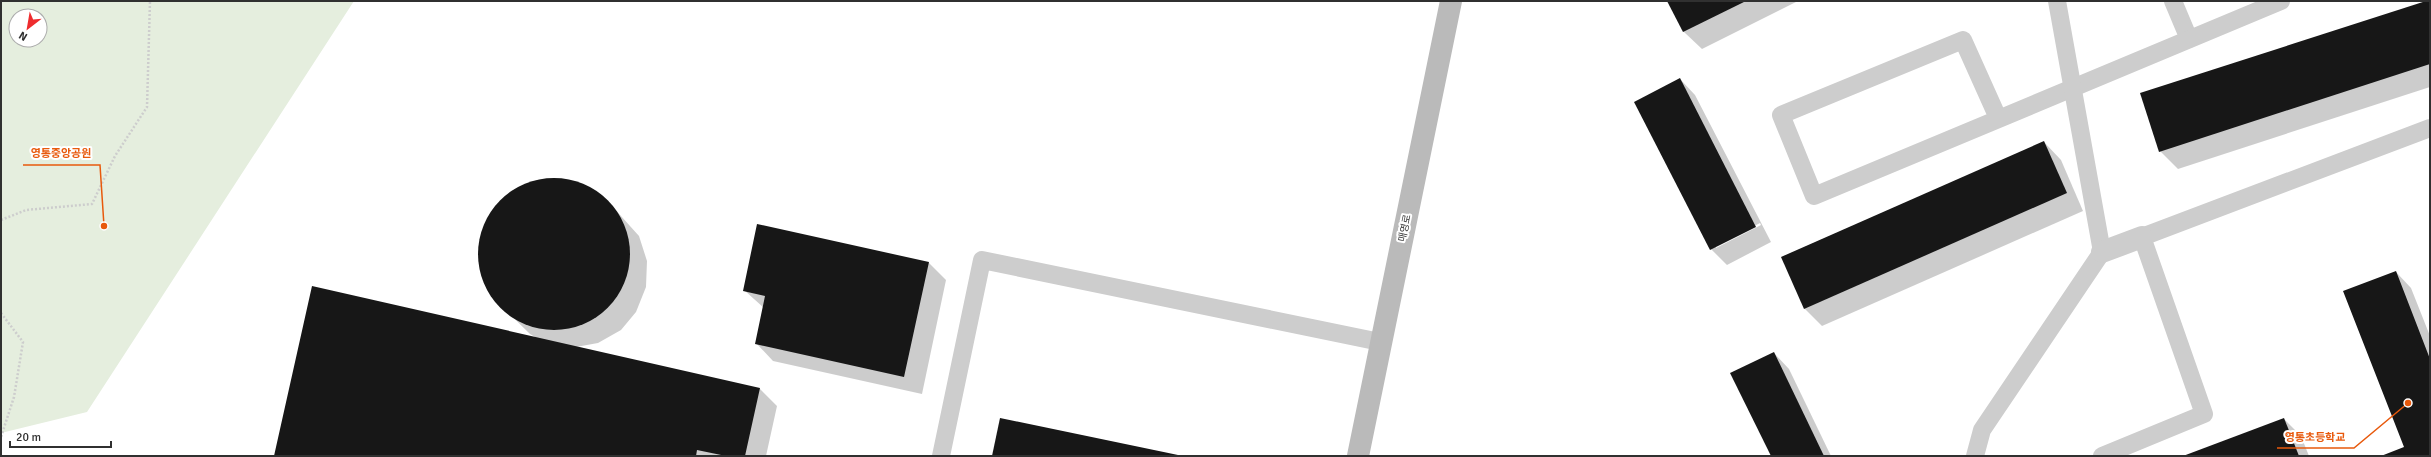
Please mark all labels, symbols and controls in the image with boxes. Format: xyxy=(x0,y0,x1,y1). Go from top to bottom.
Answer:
north arrow xyxy=(8,8,48,48)
text: N xyxy=(16,29,30,44)
callout: 영통중앙공원 xyxy=(23,142,100,165)
text: 영통중앙공원 xyxy=(31,147,91,160)
street label: 매영로 xyxy=(1396,213,1414,243)
scale bar xyxy=(10,423,111,449)
callout: 영통초등학교 xyxy=(2277,425,2354,448)
text: 20 m xyxy=(16,430,41,445)
text: 영통초등학교 xyxy=(2285,431,2345,444)

